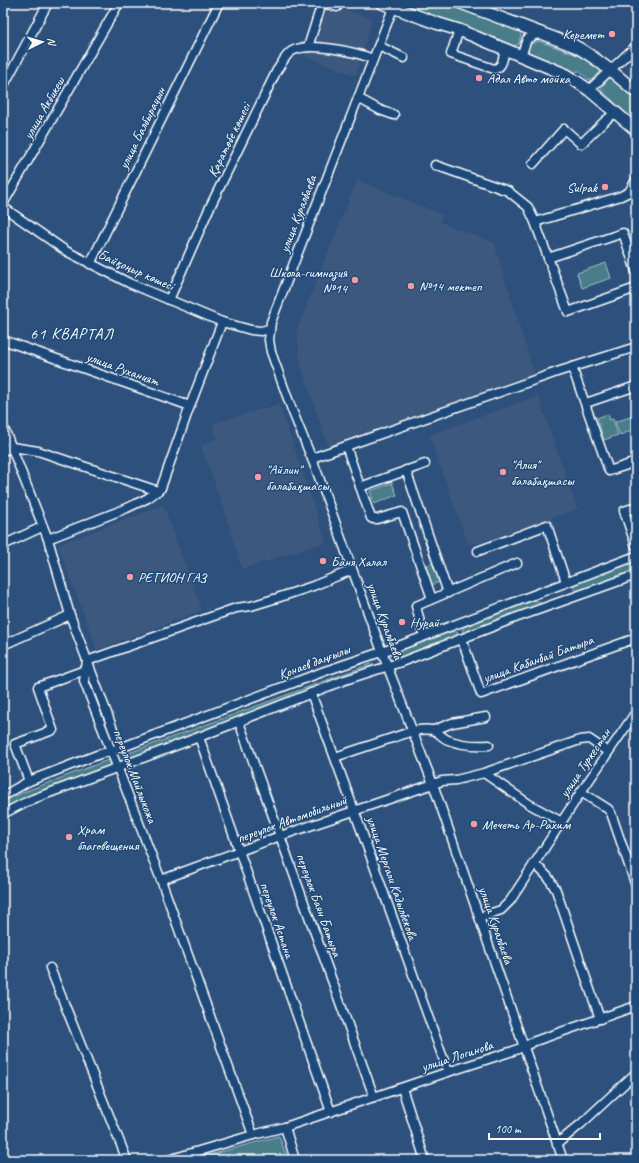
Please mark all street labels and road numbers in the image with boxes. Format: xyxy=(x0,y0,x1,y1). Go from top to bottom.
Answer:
street label: улица Акбикеш xyxy=(19,73,69,143)
street label: улица Балбырауын xyxy=(114,83,170,173)
street label: Қаратөбе көшесі xyxy=(204,98,255,180)
street label: улица Куралбаева xyxy=(275,172,321,256)
street label: Байқоңыр көшесі xyxy=(95,246,179,295)
street label: улица Руханият xyxy=(83,348,163,391)
street label: улица Куралбаева xyxy=(363,579,407,663)
street label: улица Кабанбай Батыра xyxy=(480,631,596,687)
street label: Қонаев даңғылы xyxy=(276,640,354,683)
street label: улица Туркестан xyxy=(555,724,615,802)
street label: переулок Майлыкожа xyxy=(109,727,161,827)
street label: переулок Автомобильный xyxy=(235,791,350,847)
street label: улица Мергали Кадылбекова xyxy=(362,813,422,943)
street label: переулок Баян Батыра xyxy=(292,851,346,960)
street label: переулок Астана xyxy=(256,880,298,961)
street label: улица Куралбаева xyxy=(474,883,518,967)
street label: улица Логинова xyxy=(418,1036,496,1076)

